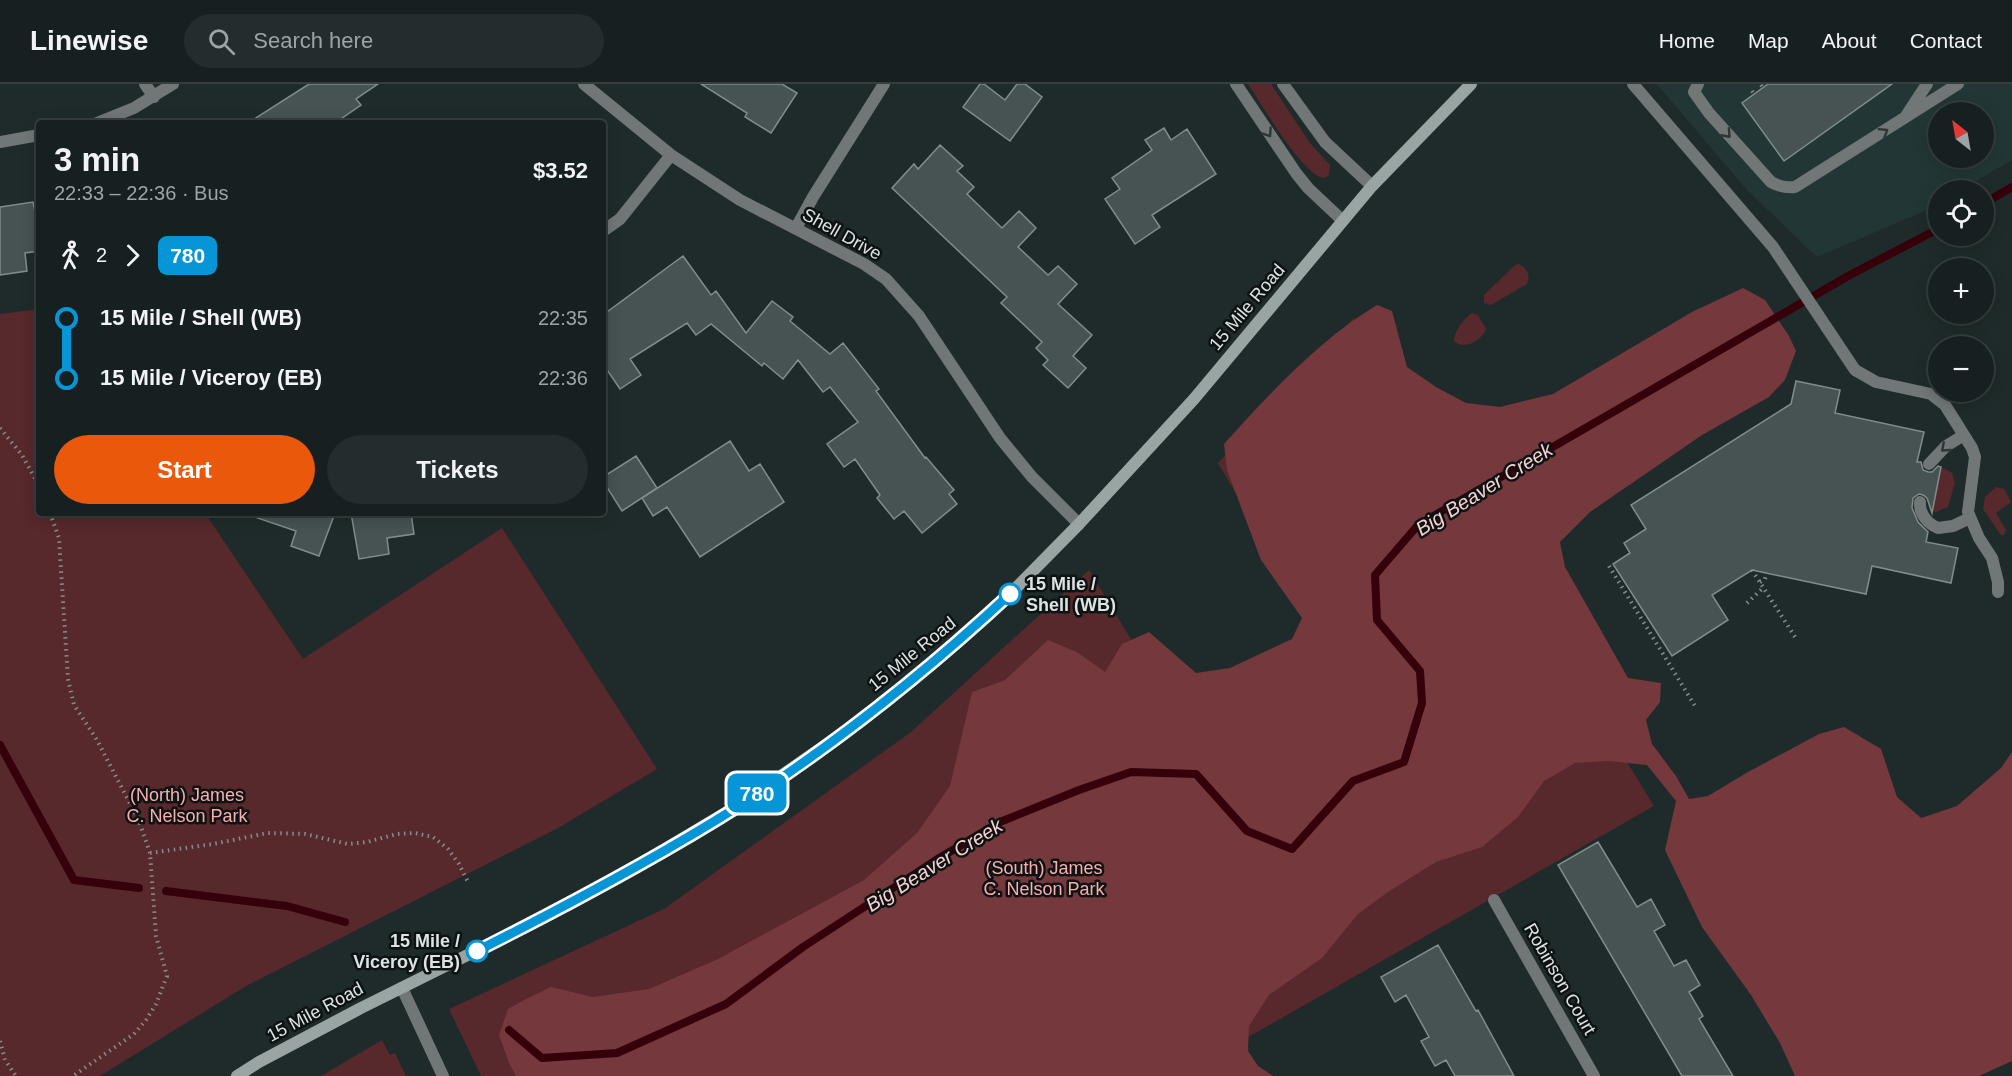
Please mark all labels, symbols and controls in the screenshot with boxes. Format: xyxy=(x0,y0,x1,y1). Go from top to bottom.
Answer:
search box xyxy=(184,14,604,68)
text: Linewise xyxy=(30,25,148,56)
icon: search xyxy=(205,25,238,58)
text: Search here xyxy=(253,28,373,53)
text: Home xyxy=(1659,29,1715,52)
text: Map xyxy=(1748,29,1789,52)
text: About xyxy=(1822,29,1877,52)
text: Contact xyxy=(1910,29,1982,52)
north arrow xyxy=(1928,102,1994,168)
map controls xyxy=(1928,102,1994,402)
one-way arrow xyxy=(1261,126,1272,137)
one-way arrow xyxy=(1720,127,1731,138)
one-way arrow xyxy=(1878,127,1888,139)
text: 3 min xyxy=(54,141,140,178)
text: $3.52 xyxy=(533,158,588,183)
button: locate xyxy=(1928,180,1994,246)
text: 22:33 – 22:36 · Bus xyxy=(54,182,229,204)
street label: Shell Drive xyxy=(799,204,885,264)
icon: walk xyxy=(54,239,87,272)
icon: forward xyxy=(116,239,149,272)
text: 2 xyxy=(96,244,107,266)
text: 780 xyxy=(170,244,205,267)
button: + xyxy=(1928,258,1994,324)
street label: 15 Mile Road xyxy=(1205,260,1289,354)
text: 15 Mile / Shell (WB) xyxy=(100,305,302,330)
text: 22:35 xyxy=(538,307,588,329)
button: − xyxy=(1928,336,1994,402)
text: 15 Mile / Viceroy (EB) xyxy=(100,365,322,390)
text: 22:36 xyxy=(538,367,588,389)
button: Start xyxy=(54,435,315,504)
button: Tickets xyxy=(327,435,588,504)
water label: Big Beaver Creek xyxy=(1412,438,1557,540)
one-way arrow xyxy=(1942,441,1952,452)
place label: 15 Mile / Shell (WB) xyxy=(1026,574,1116,615)
marker: 15 Mile / Shell (WB) xyxy=(999,583,1021,605)
street label: 15 Mile Road xyxy=(864,613,960,695)
line badge: 780 xyxy=(722,774,792,812)
text: 780 xyxy=(739,782,775,805)
park label: (North) James C. Nelson Park xyxy=(126,785,249,826)
water label: Big Beaver Creek xyxy=(862,814,1007,916)
park label: (South) James C. Nelson Park xyxy=(983,858,1106,899)
street label: Robinson Court xyxy=(1520,920,1600,1038)
place label: 15 Mile / Viceroy (EB) xyxy=(353,931,460,972)
marker: 15 Mile / Viceroy (EB) xyxy=(466,940,488,962)
street label: 15 Mile Road xyxy=(263,978,367,1046)

